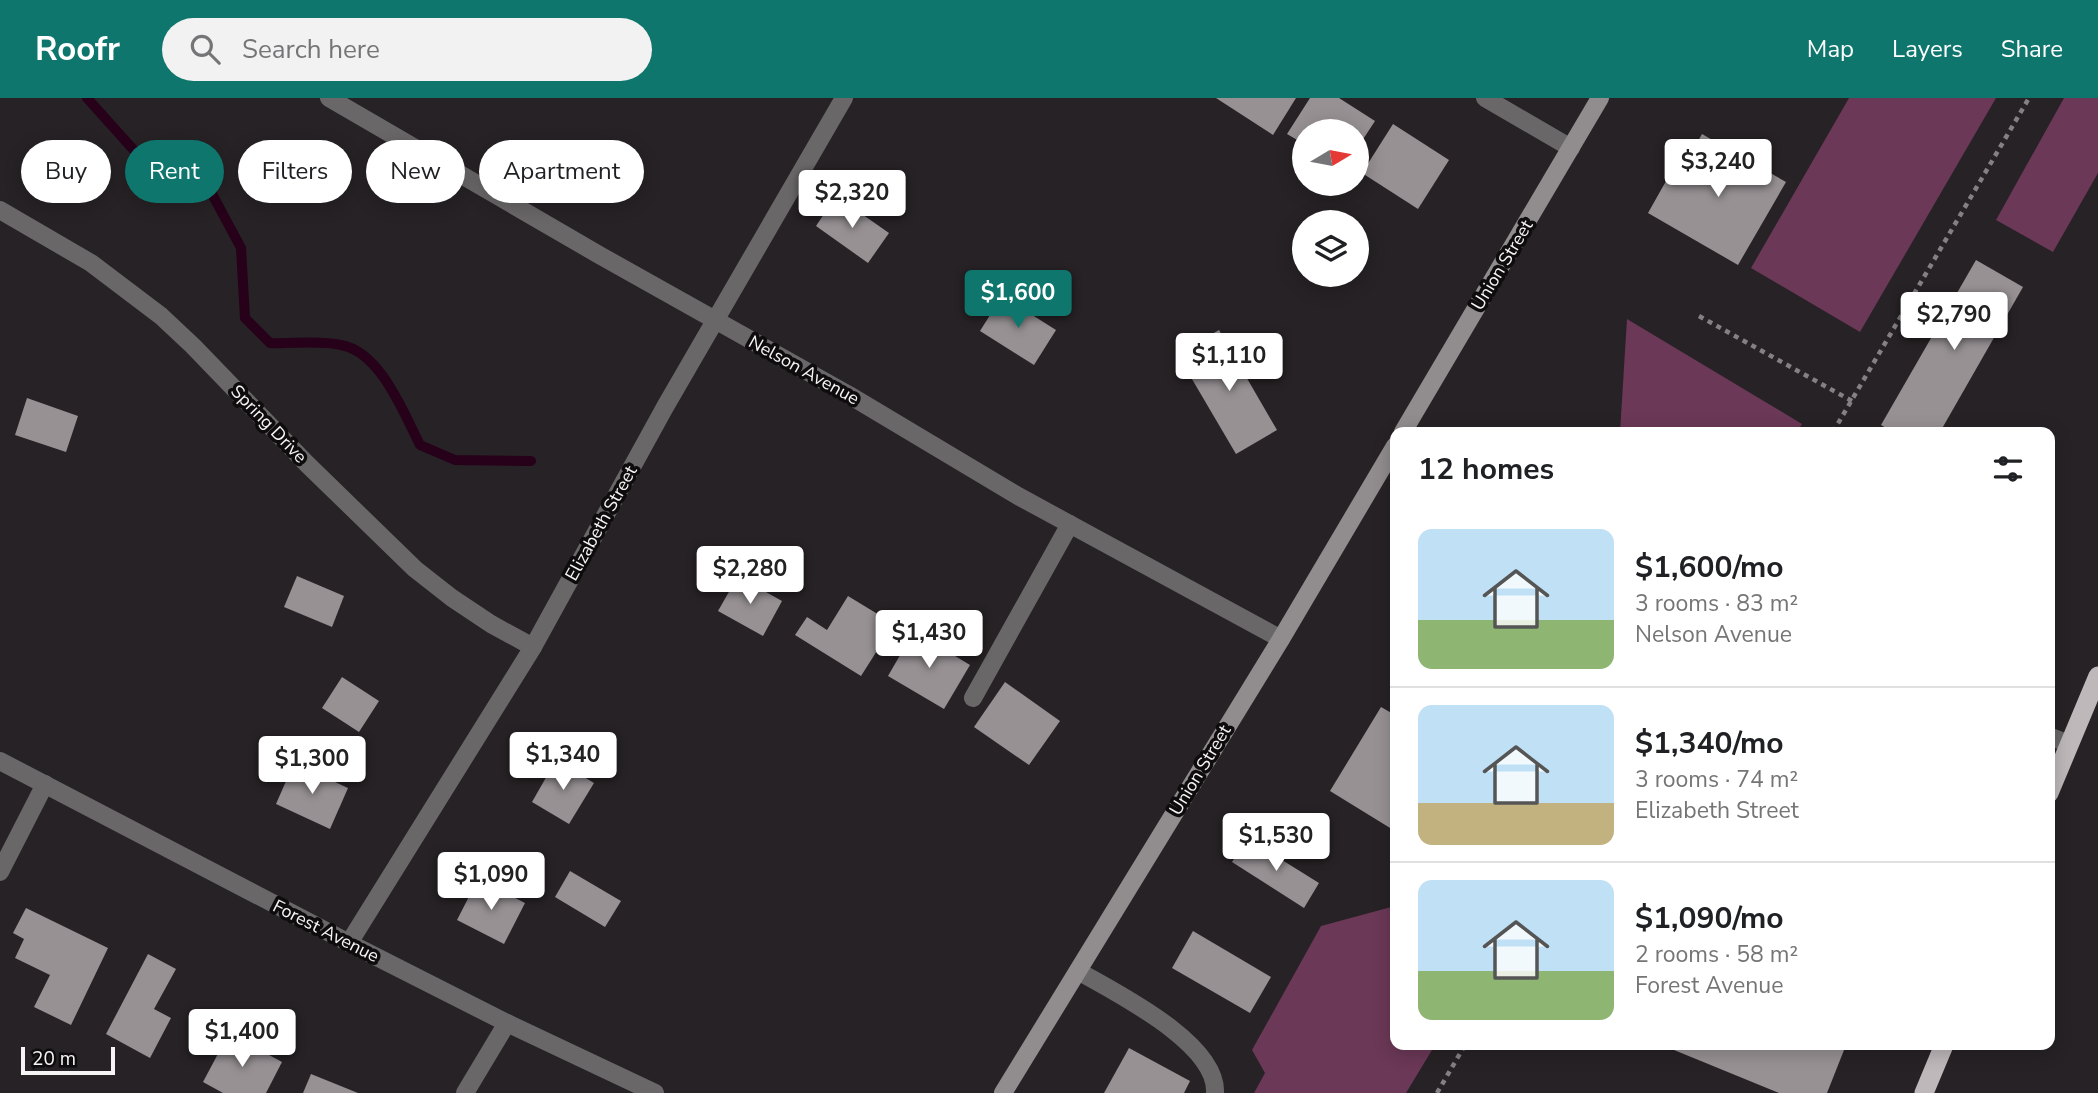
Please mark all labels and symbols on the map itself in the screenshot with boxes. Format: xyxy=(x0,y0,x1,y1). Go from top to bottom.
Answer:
north arrow xyxy=(1292,119,1368,196)
pin: $3,240 xyxy=(1661,140,1775,199)
pin: $2,320 xyxy=(795,170,909,230)
street label: Union Street xyxy=(1466,215,1539,315)
pin: $1,600 xyxy=(961,271,1075,330)
pin: $2,790 xyxy=(1897,292,2011,352)
street label: Nelson Avenue xyxy=(744,330,864,410)
pin: $1,110 xyxy=(1172,334,1286,393)
street label: Spring Drive xyxy=(226,380,312,468)
street label: Elizabeth Street xyxy=(559,461,643,585)
pin: $2,280 xyxy=(693,546,807,606)
pin: $1,430 xyxy=(872,610,986,670)
street label: Union Street xyxy=(1164,720,1237,820)
pin: $1,340 xyxy=(506,732,620,792)
pin: $1,300 xyxy=(255,736,369,796)
pin: $1,530 xyxy=(1219,814,1333,873)
pin: $1,090 xyxy=(434,852,548,912)
street label: Forest Avenue xyxy=(269,894,383,968)
pin: $1,400 xyxy=(185,1010,299,1069)
scale bar xyxy=(21,1044,116,1076)

